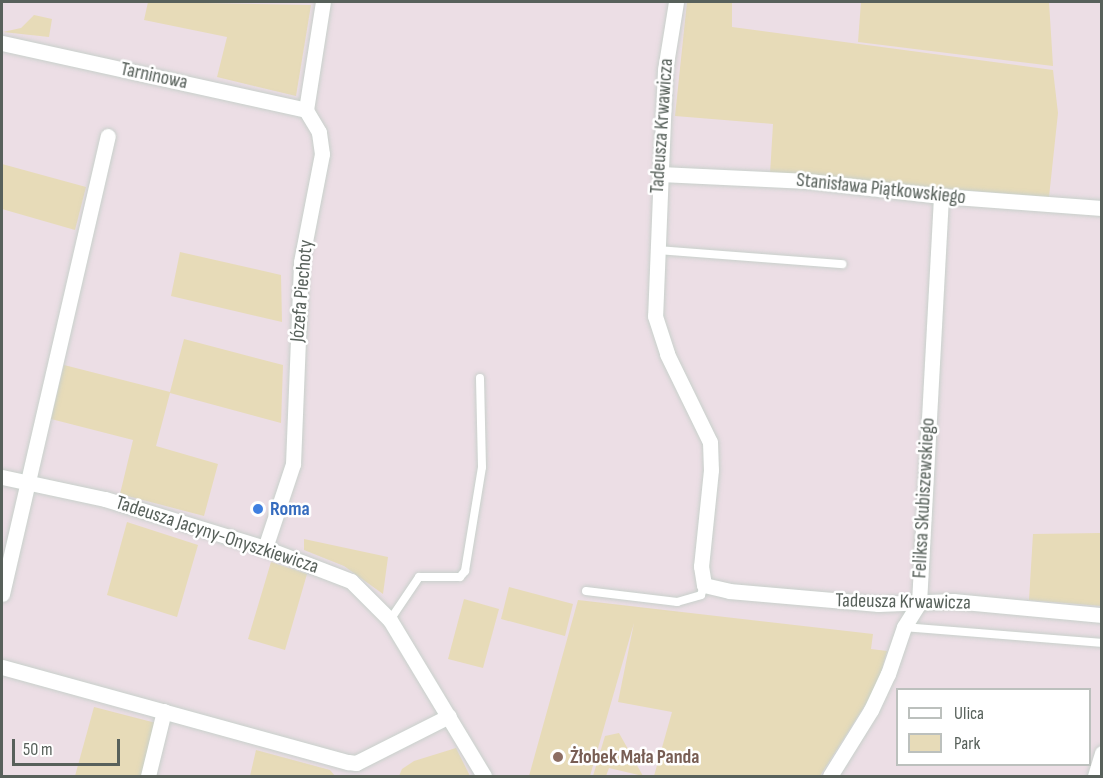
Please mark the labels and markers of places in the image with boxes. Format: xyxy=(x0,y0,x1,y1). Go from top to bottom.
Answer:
place label: Roma xyxy=(270,497,310,521)
marker: Roma xyxy=(251,502,265,516)
place label: Żłobek Mała Panda xyxy=(570,745,699,769)
marker: Żłobek Mała Panda xyxy=(551,750,565,764)

